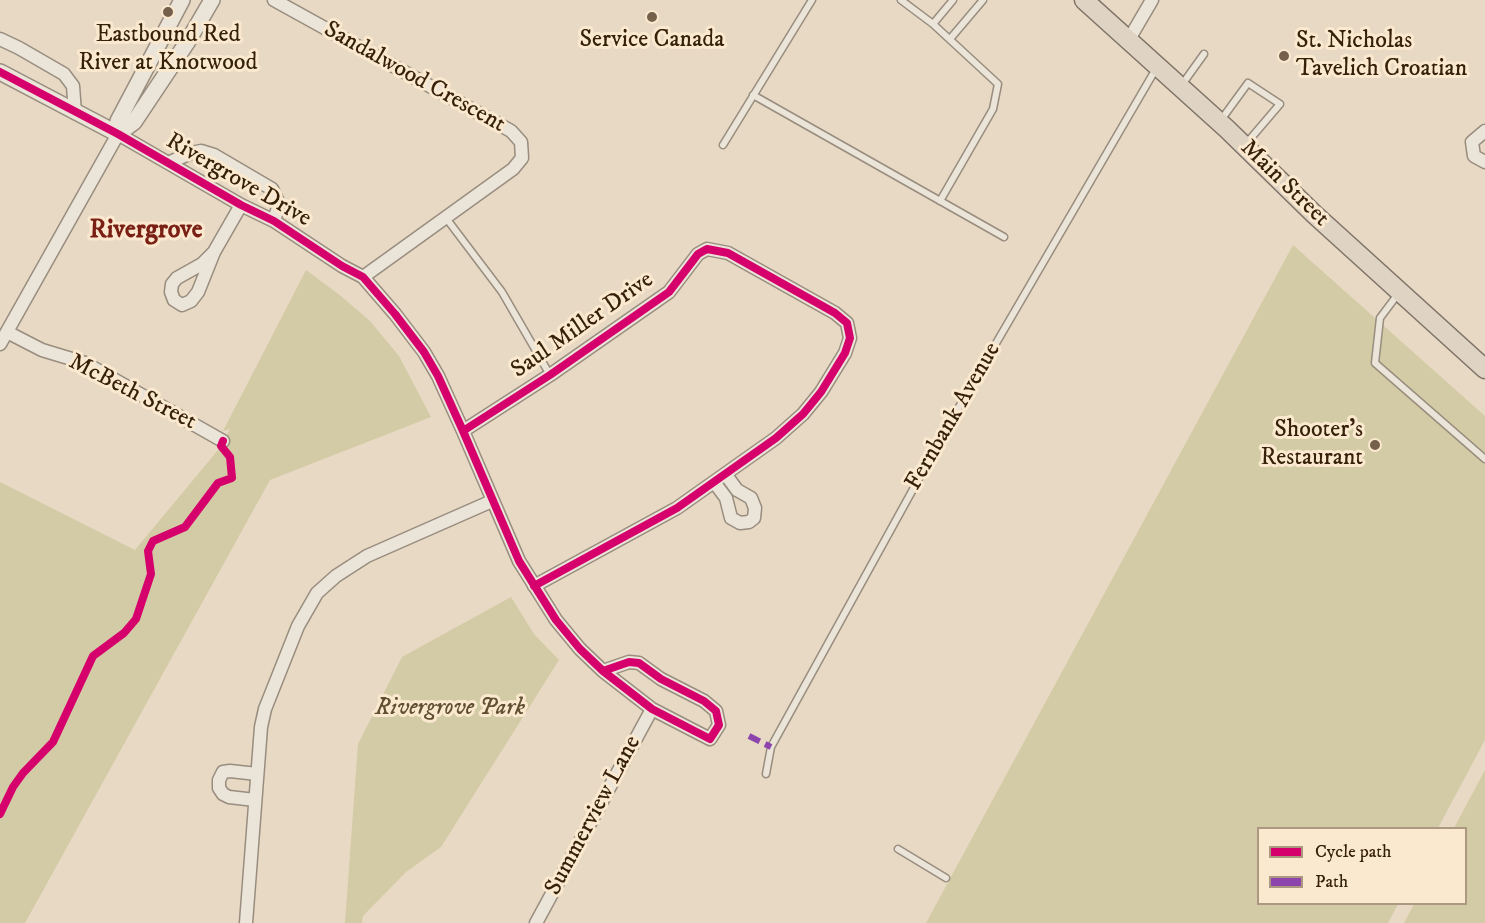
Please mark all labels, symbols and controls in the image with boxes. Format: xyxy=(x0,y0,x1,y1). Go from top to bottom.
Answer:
marker: Eastbound Red River at Knotwood xyxy=(161,5,175,19)
marker: Service Canada xyxy=(645,10,659,24)
street label: Sandalwood Crescent xyxy=(318,16,510,140)
place label: Eastbound Red River at Knotwood xyxy=(79,22,257,78)
place label: Service Canada xyxy=(579,27,725,55)
place label: St. Nicholas Tavelich Croatian xyxy=(1296,28,1467,84)
marker: St. Nicholas Tavelich Croatian xyxy=(1277,49,1291,63)
street label: Rivergrove Drive xyxy=(160,128,316,234)
street label: Main Street xyxy=(1233,134,1335,234)
district label: Rivergrove xyxy=(90,216,202,248)
street label: Saul Miller Drive xyxy=(506,266,660,386)
street label: Fernbank Avenue xyxy=(900,338,1008,496)
street label: McBeth Street xyxy=(63,349,201,437)
place label: Shooter's Restaurant xyxy=(1261,417,1363,473)
marker: Shooter's Restaurant xyxy=(1368,438,1382,452)
park label: Rivergrove Park xyxy=(375,695,525,723)
street label: Summerview Lane xyxy=(540,731,648,901)
legend xyxy=(1257,827,1467,905)
text: Cycle path xyxy=(1315,841,1392,863)
text: Path xyxy=(1315,871,1348,893)

